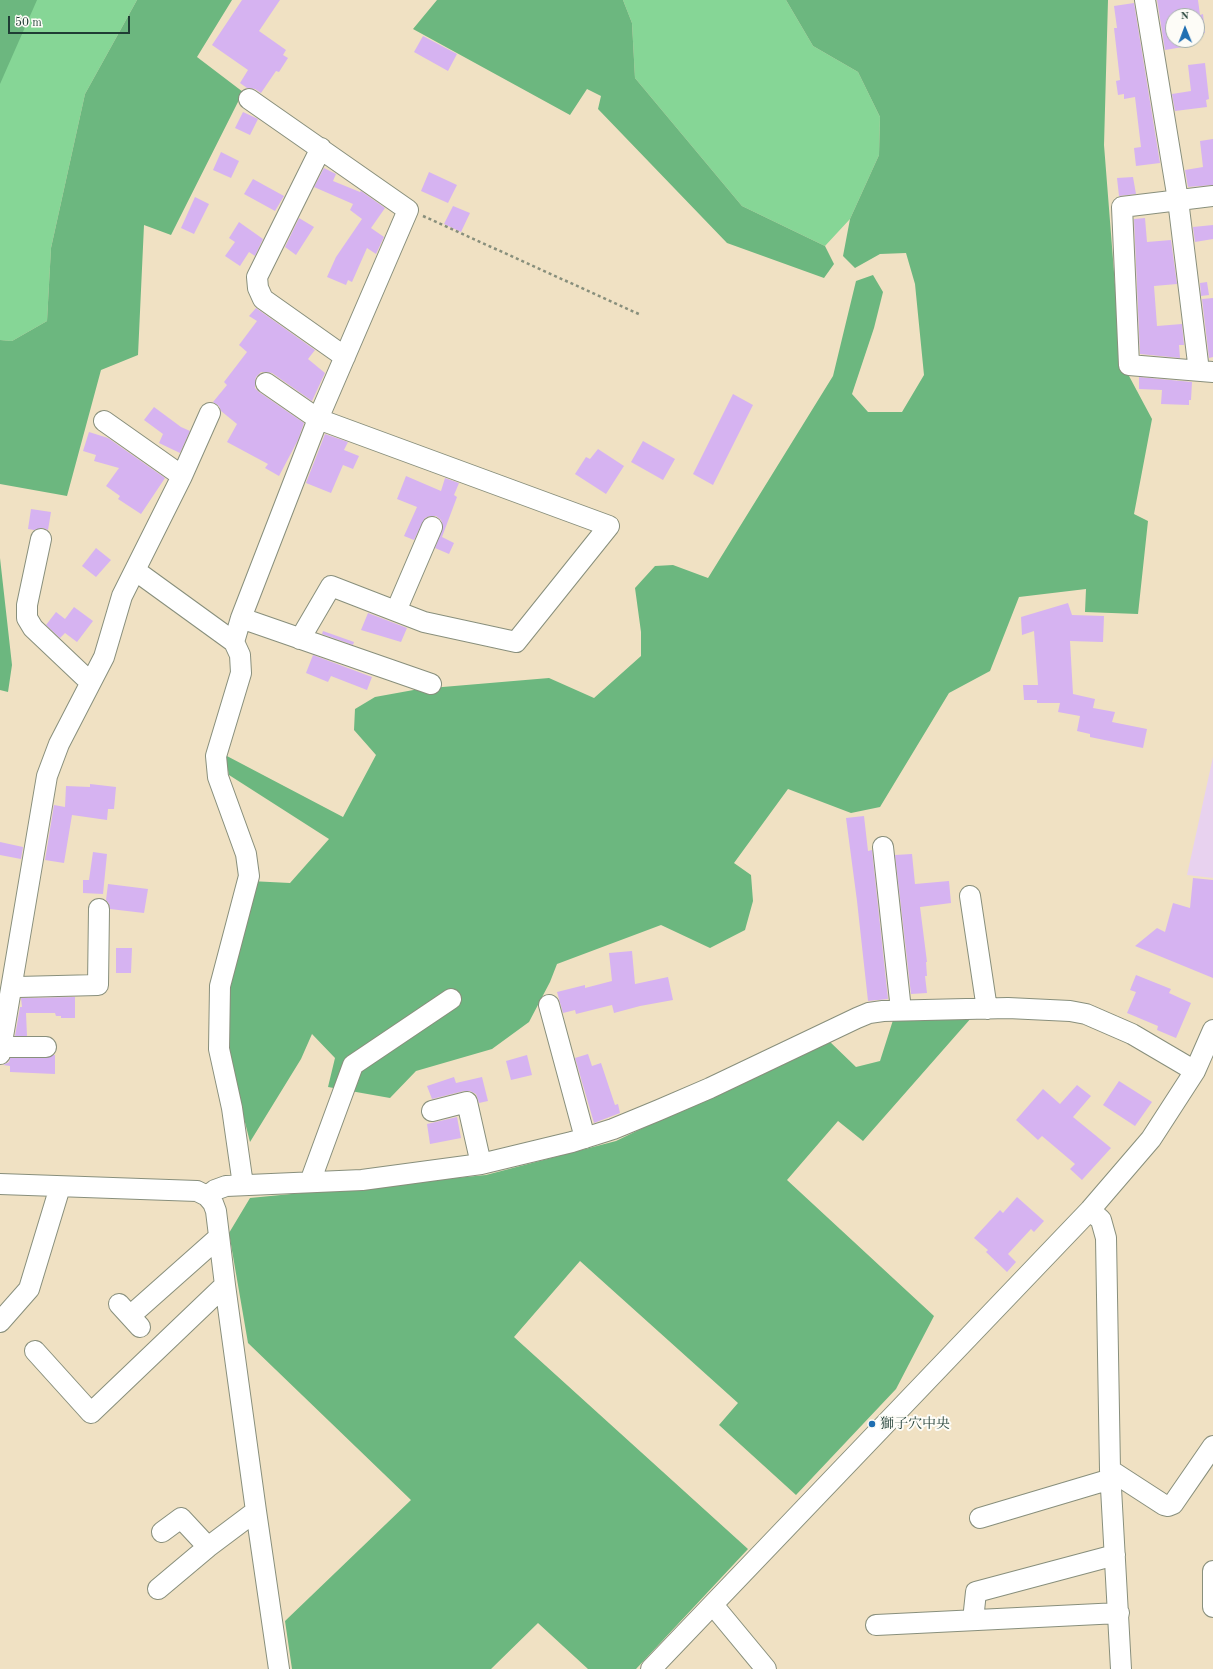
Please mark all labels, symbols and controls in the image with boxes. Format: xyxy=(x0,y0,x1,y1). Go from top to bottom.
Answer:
scale bar xyxy=(10,8,132,34)
north arrow xyxy=(1165,8,1205,48)
text: N xyxy=(1181,11,1189,22)
text: 50 m xyxy=(15,17,42,29)
place label: 獅子穴中央 xyxy=(880,1416,950,1432)
marker: 獅子穴中央 xyxy=(867,1419,877,1429)

